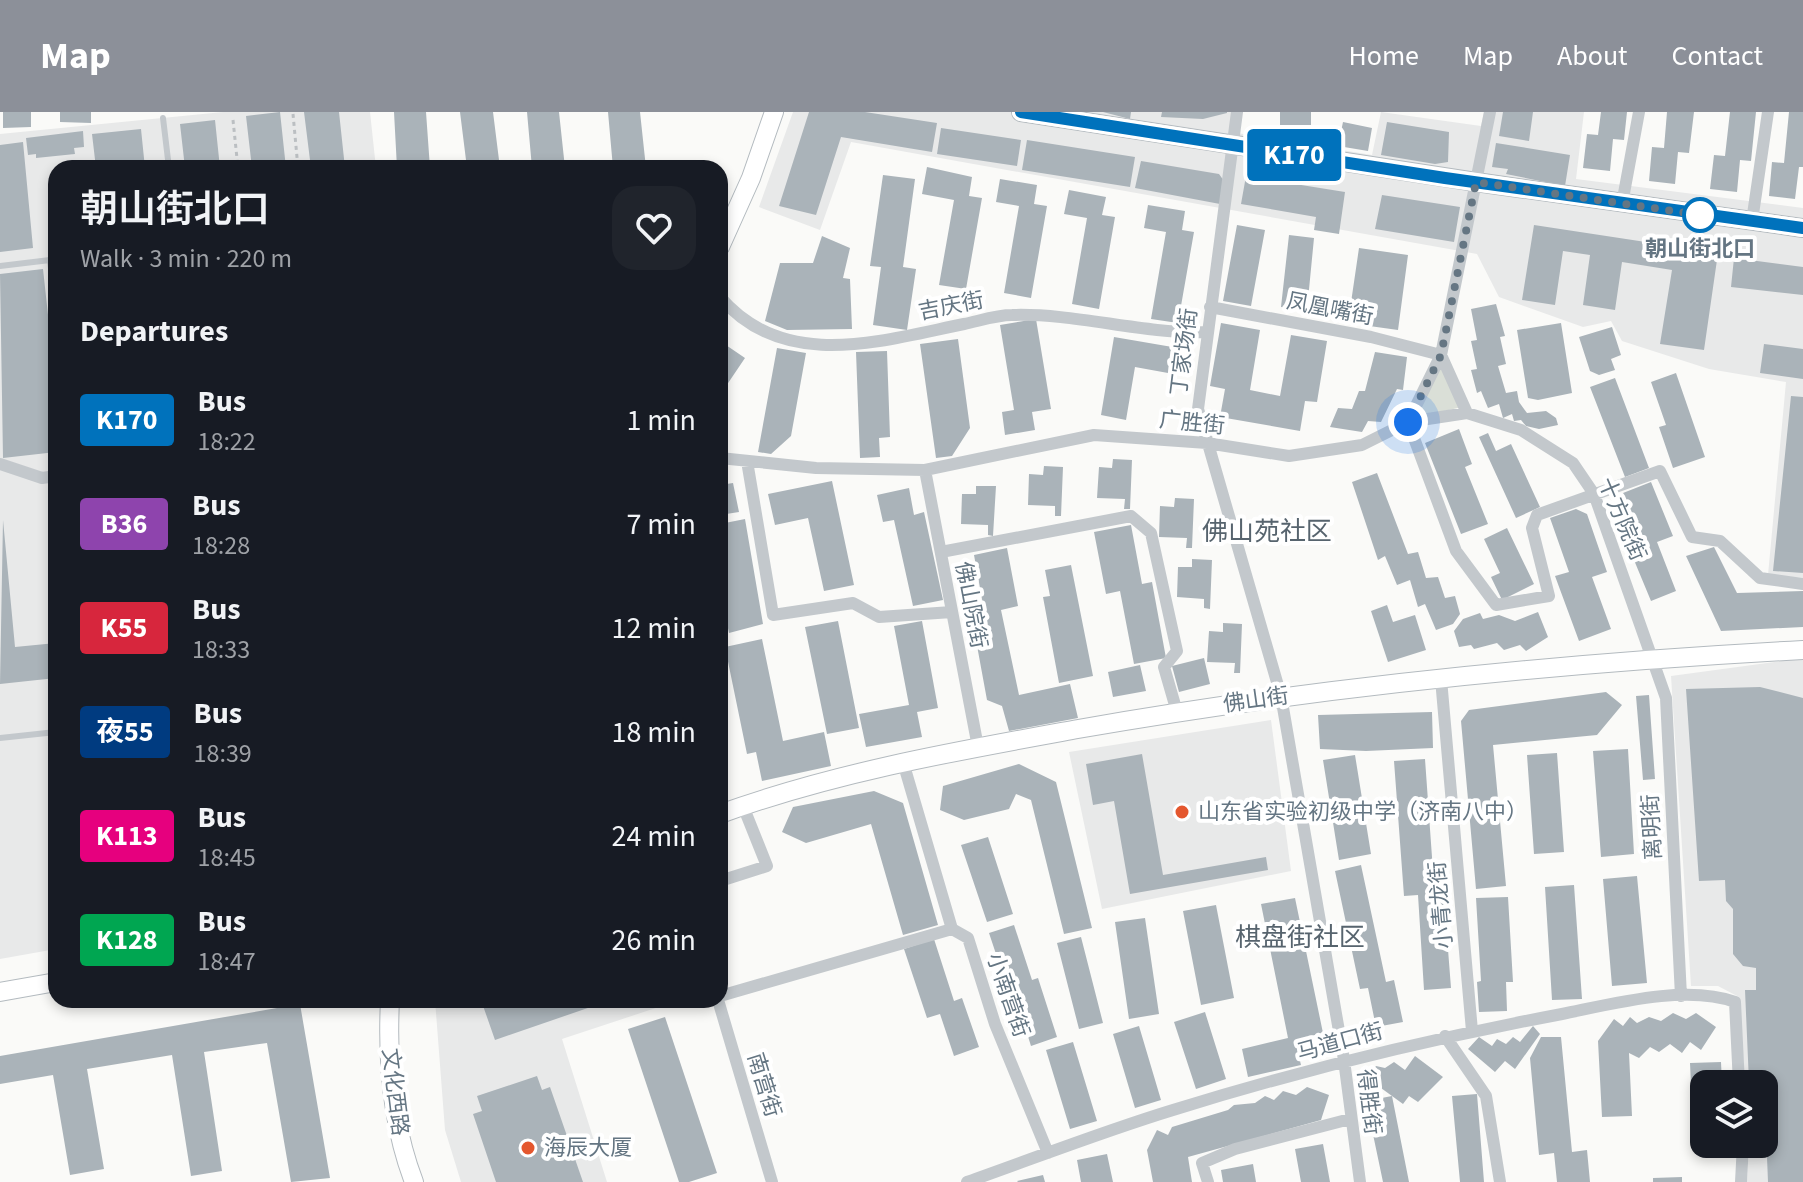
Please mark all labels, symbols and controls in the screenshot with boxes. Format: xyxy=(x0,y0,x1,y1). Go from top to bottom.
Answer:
text: Map xyxy=(40,29,111,83)
text: Home xyxy=(1348,36,1419,76)
text: Map xyxy=(1463,36,1513,76)
text: About xyxy=(1557,36,1628,76)
text: Contact xyxy=(1672,36,1763,76)
line badge: K170 xyxy=(1238,129,1350,181)
text: K170 xyxy=(1263,135,1325,175)
text: 朝山街北口 xyxy=(80,183,270,237)
button: heart xyxy=(612,186,696,270)
marker: 朝山街北口 xyxy=(1683,198,1717,232)
place label: 朝山街北口 xyxy=(1645,233,1755,265)
text: Walk · 3 min · 220 m xyxy=(80,240,292,277)
street label: 吉庆街 xyxy=(916,284,986,328)
street label: 凤凰嘴街 xyxy=(1284,285,1376,333)
street label: 丁家场街 xyxy=(1163,306,1205,398)
text: Departures xyxy=(80,310,228,353)
text: Bus xyxy=(198,380,246,423)
text: 1 min xyxy=(626,399,696,442)
text: K170 xyxy=(96,400,158,440)
your location xyxy=(1388,402,1428,442)
street label: 广胜街 xyxy=(1158,404,1226,442)
text: 18:22 xyxy=(198,423,256,460)
street label: 十方院街 xyxy=(1590,472,1654,566)
text: Bus xyxy=(192,484,240,527)
text: 7 min xyxy=(626,503,696,546)
text: B36 xyxy=(101,504,147,544)
district label: 佛山苑社区 xyxy=(1202,513,1332,550)
text: 18:28 xyxy=(192,527,250,564)
street label: 佛山院街 xyxy=(947,559,995,651)
text: Bus xyxy=(192,588,240,631)
text: 12 min xyxy=(612,607,696,650)
text: K55 xyxy=(101,608,147,648)
text: 18:33 xyxy=(192,631,250,668)
street label: 佛山街 xyxy=(1221,680,1291,720)
text: Bus xyxy=(194,692,242,735)
text: 18 min xyxy=(612,711,696,754)
text: 夜55 xyxy=(96,712,154,752)
text: 18:39 xyxy=(194,735,252,772)
street label: 离明街 xyxy=(1634,793,1670,861)
text: Bus xyxy=(198,796,246,839)
place label: 山东省实验初级中学（济南八中） xyxy=(1198,796,1528,828)
marker: 山东省实验初级中学（济南八中） xyxy=(1173,803,1191,821)
text: 24 min xyxy=(612,815,696,858)
text: K113 xyxy=(96,816,158,856)
text: 18:45 xyxy=(198,839,256,876)
street label: 小青龙街 xyxy=(1421,860,1461,950)
text: Bus xyxy=(198,900,246,943)
text: 26 min xyxy=(612,919,696,962)
district label: 棋盘街社区 xyxy=(1235,919,1365,956)
text: K128 xyxy=(96,920,158,960)
text: 18:47 xyxy=(198,943,256,980)
street label: 小南营街 xyxy=(979,948,1037,1042)
street label: 马道口街 xyxy=(1293,1015,1387,1069)
street label: 文化西路 xyxy=(374,1046,416,1138)
street label: 南营街 xyxy=(739,1049,789,1121)
street label: 得胜街 xyxy=(1349,1067,1389,1137)
map controls xyxy=(1690,1070,1778,1158)
button: layers xyxy=(1690,1070,1778,1158)
place label: 海辰大厦 xyxy=(544,1132,632,1164)
marker: 海辰大厦 xyxy=(519,1139,537,1157)

